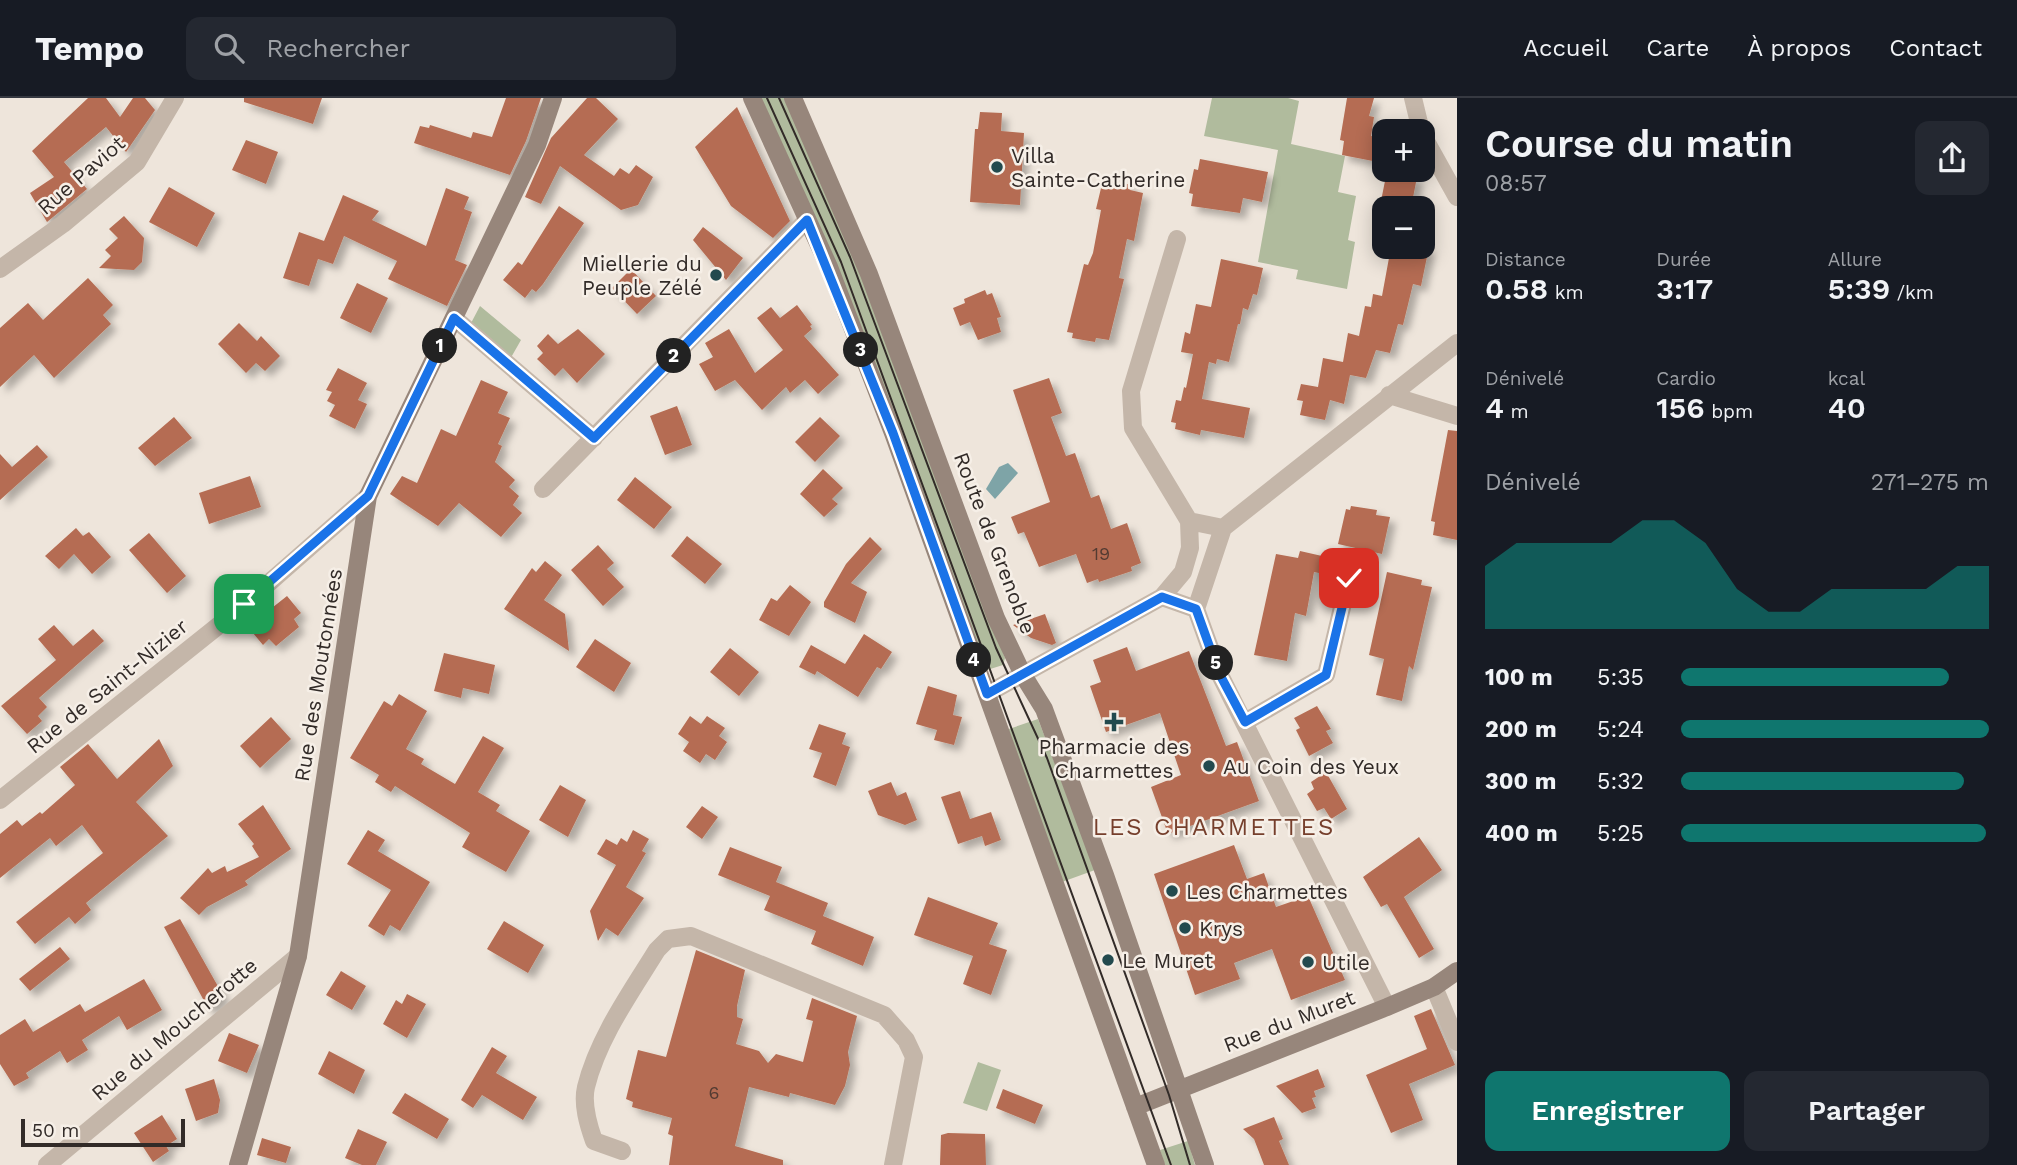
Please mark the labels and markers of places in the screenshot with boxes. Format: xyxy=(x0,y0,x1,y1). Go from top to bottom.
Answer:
place label: Villa Sainte-Catherine xyxy=(1011,143,1185,192)
marker: Villa Sainte-Catherine xyxy=(989,159,1005,175)
place label: Miellerie du Peuple Zélé xyxy=(582,251,702,300)
marker: Miellerie du Peuple Zélé xyxy=(708,267,724,283)
pin: 1 xyxy=(422,328,458,364)
pin: 3 xyxy=(844,332,878,368)
pin: 2 xyxy=(656,338,692,374)
pin xyxy=(1319,548,1379,608)
pin xyxy=(214,574,274,634)
pin: 4 xyxy=(956,642,992,678)
pin: 5 xyxy=(1198,646,1234,680)
marker: Pharmacie des Charmettes xyxy=(1106,714,1122,730)
place label: Pharmacie des Charmettes xyxy=(1038,734,1190,783)
place label: Au Coin des Yeux xyxy=(1223,754,1399,779)
marker: Au Coin des Yeux xyxy=(1201,758,1217,774)
place label: Les Charmettes xyxy=(1186,879,1348,904)
marker: Les Charmettes xyxy=(1164,883,1180,899)
place label: Krys xyxy=(1199,916,1243,941)
marker: Krys xyxy=(1177,920,1193,936)
place label: Le Muret xyxy=(1122,948,1213,973)
place label: Utile xyxy=(1322,950,1370,975)
marker: Le Muret xyxy=(1100,952,1116,968)
marker: Utile xyxy=(1300,954,1316,970)

